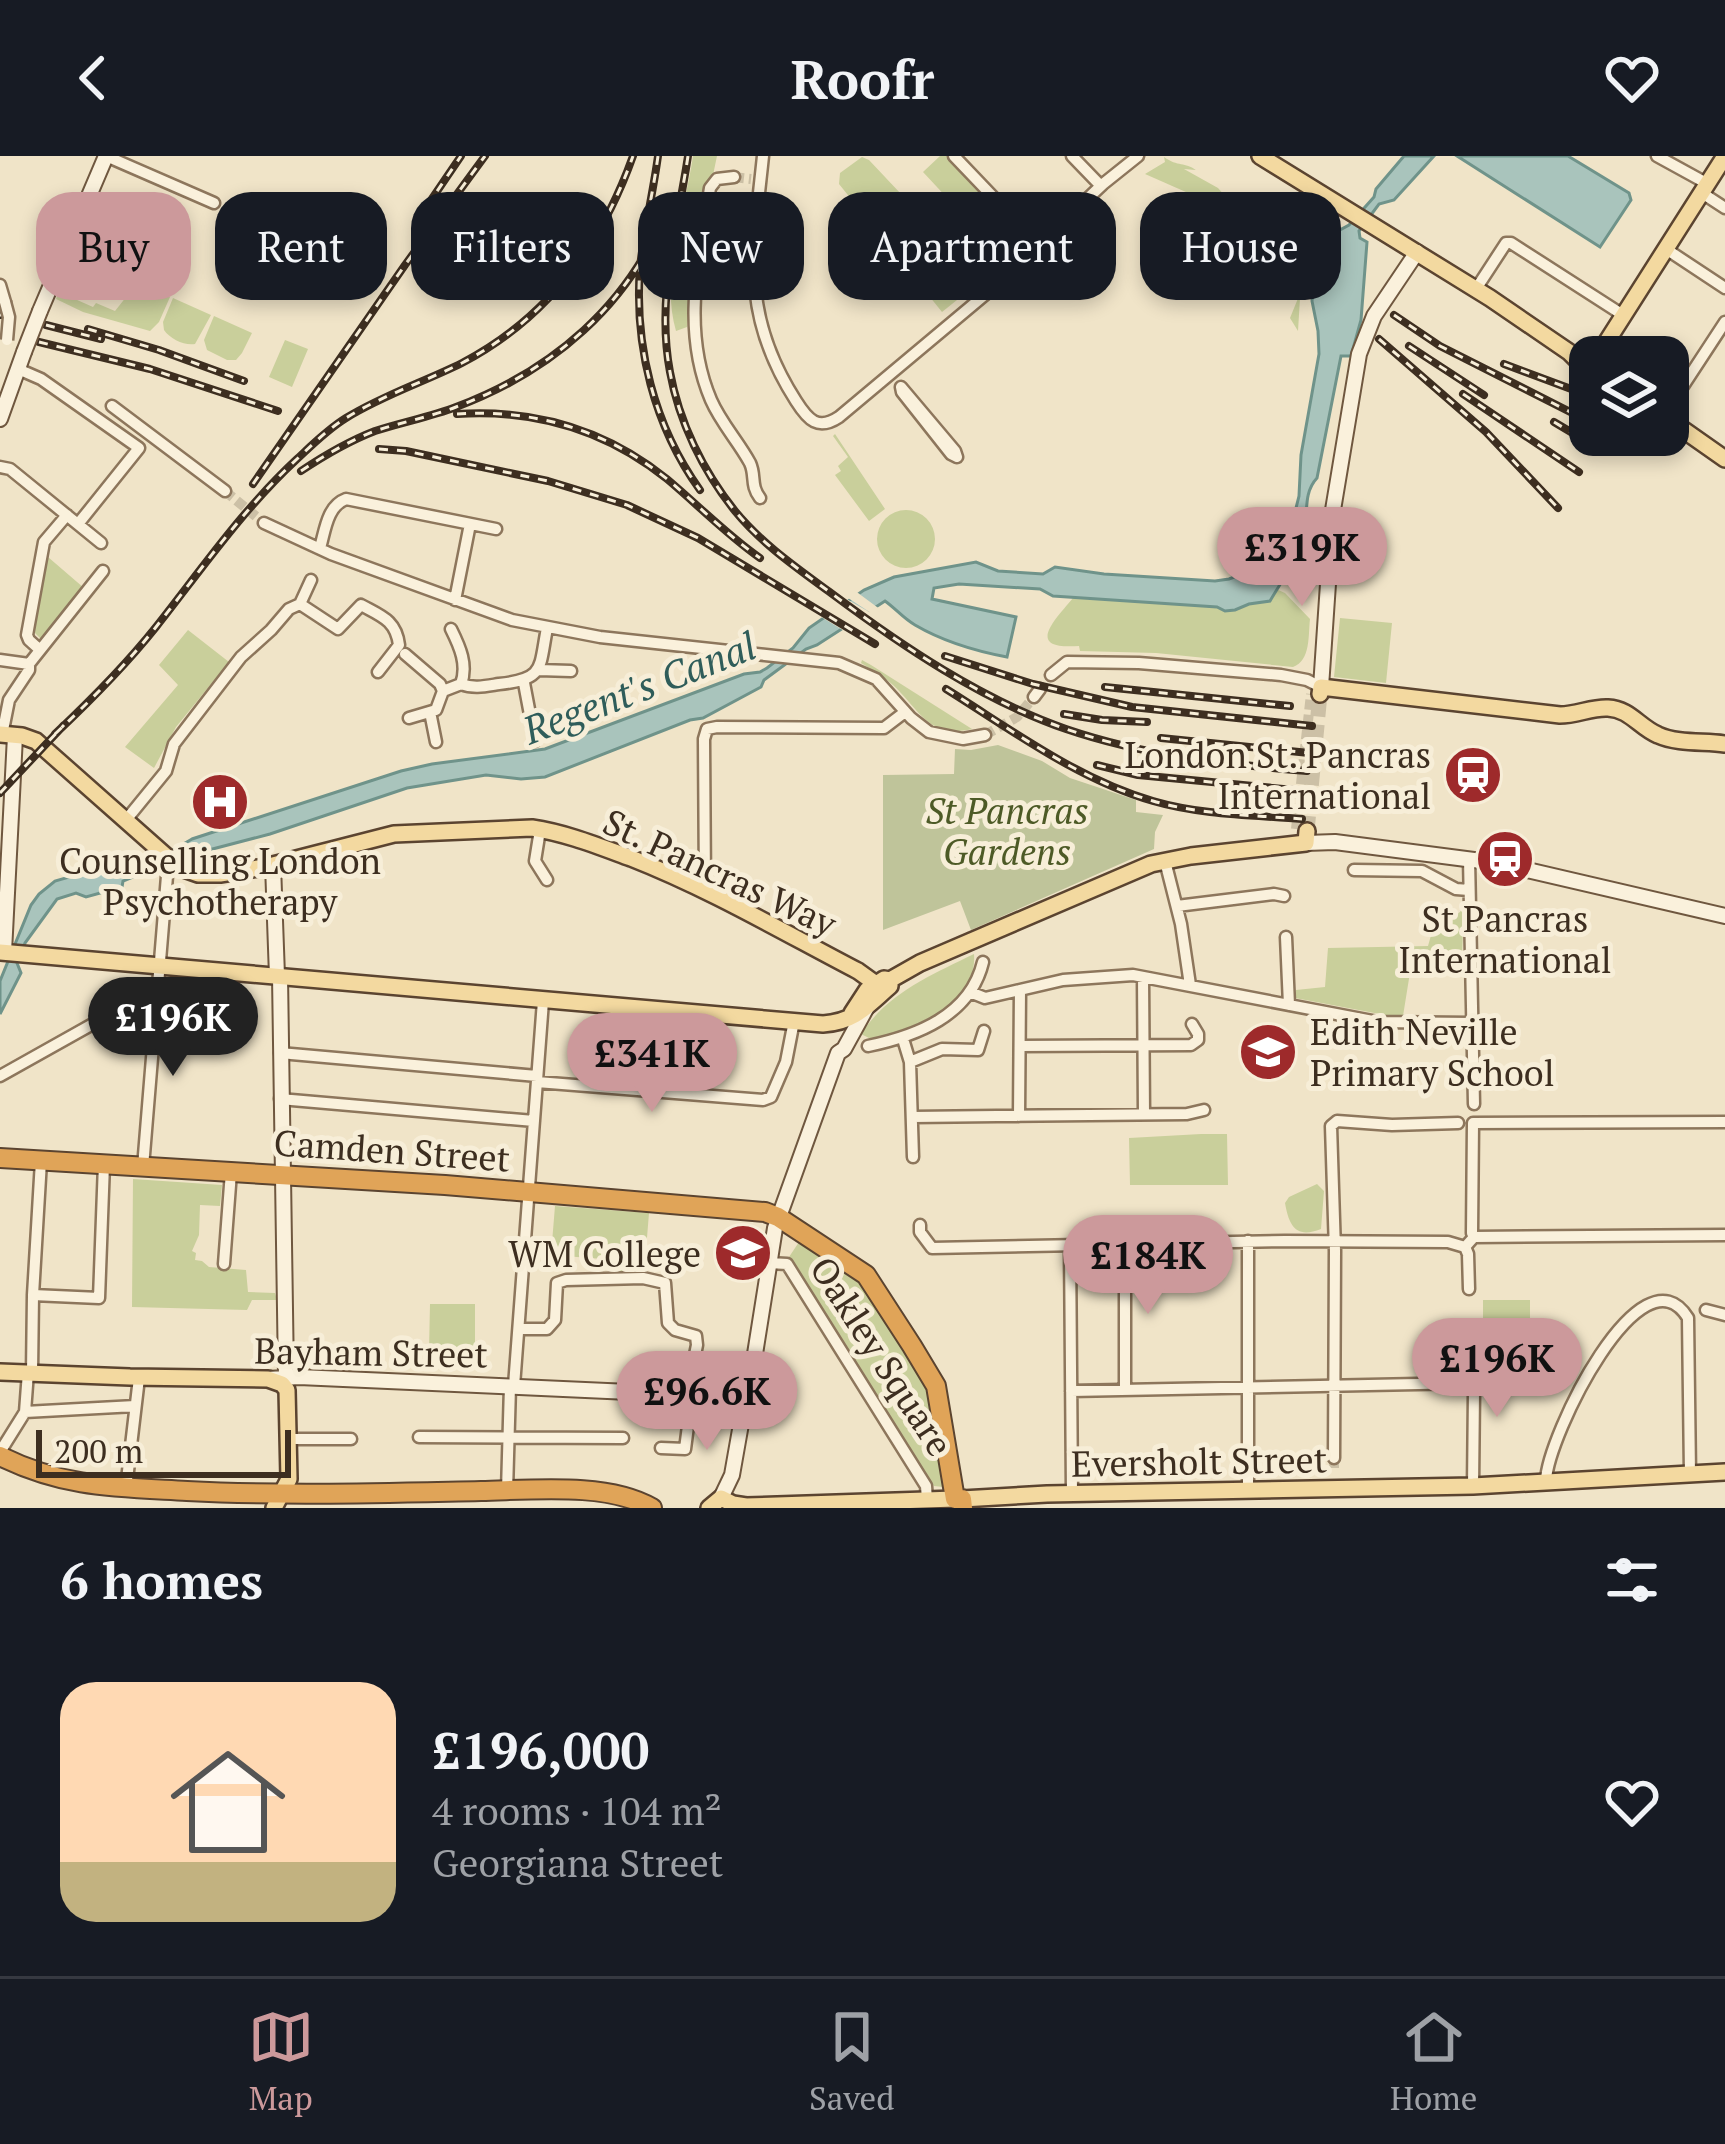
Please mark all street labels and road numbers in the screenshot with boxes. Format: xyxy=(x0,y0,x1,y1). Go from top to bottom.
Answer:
street label: St. Pancras Way xyxy=(596,798,845,947)
street label: Camden Street xyxy=(272,1118,512,1182)
street label: Oakley Square xyxy=(800,1247,964,1465)
street label: Bayham Street xyxy=(254,1326,488,1378)
street label: Eversholt Street xyxy=(1071,1435,1327,1487)

